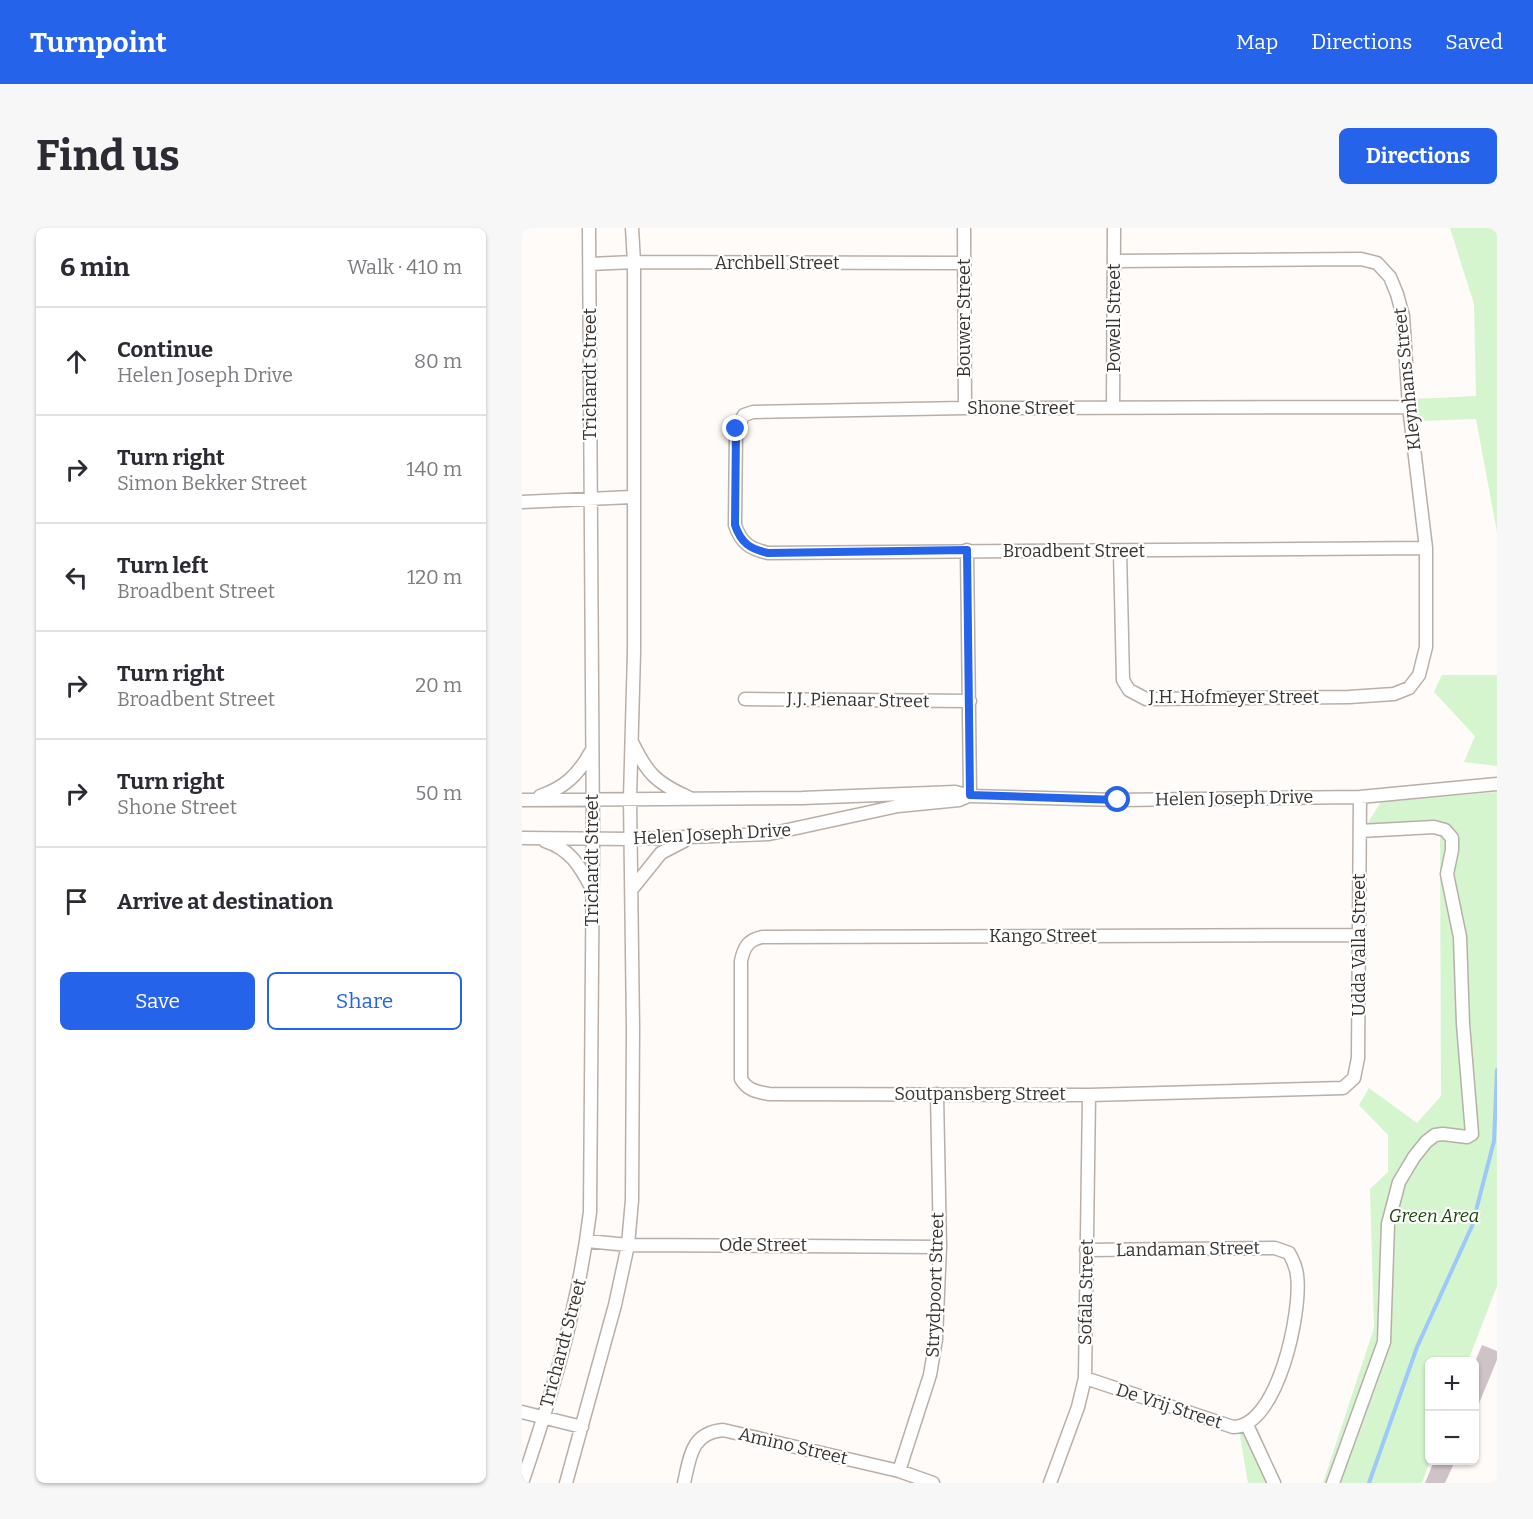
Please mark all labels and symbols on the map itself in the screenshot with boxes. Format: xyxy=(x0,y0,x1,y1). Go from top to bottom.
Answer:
street label: Archbell Street xyxy=(714,252,840,274)
street label: Bouwer Street xyxy=(953,258,975,377)
street label: Powell Street xyxy=(1103,263,1125,373)
street label: Kleynhans Street xyxy=(1389,306,1425,452)
street label: Trichardt Street xyxy=(579,307,601,440)
street label: Shone Street xyxy=(967,397,1075,419)
route end xyxy=(722,415,748,441)
street label: Broadbent Street xyxy=(1003,540,1146,562)
street label: J.H. Hofmeyer Street xyxy=(1148,686,1320,708)
street label: J.J. Pienaar Street xyxy=(785,688,930,712)
route start xyxy=(1104,786,1130,812)
street label: Helen Joseph Drive xyxy=(1155,786,1313,810)
street label: Trichardt Street xyxy=(581,793,603,926)
street label: Helen Joseph Drive xyxy=(632,819,792,849)
street label: Udda Valla Street xyxy=(1348,873,1370,1017)
street label: Kango Street xyxy=(989,925,1097,947)
street label: Soutpansberg Street xyxy=(894,1083,1066,1105)
park label: Green Area xyxy=(1389,1205,1479,1227)
street label: Strydpoort Street xyxy=(921,1211,949,1358)
street label: Ode Street xyxy=(719,1234,808,1256)
street label: Landaman Street xyxy=(1116,1237,1261,1261)
street label: Sofala Street xyxy=(1074,1238,1098,1345)
street label: Trichardt Street xyxy=(535,1276,591,1410)
street label: De Vrij Street xyxy=(1113,1378,1225,1434)
street label: Amino Street xyxy=(736,1423,850,1469)

